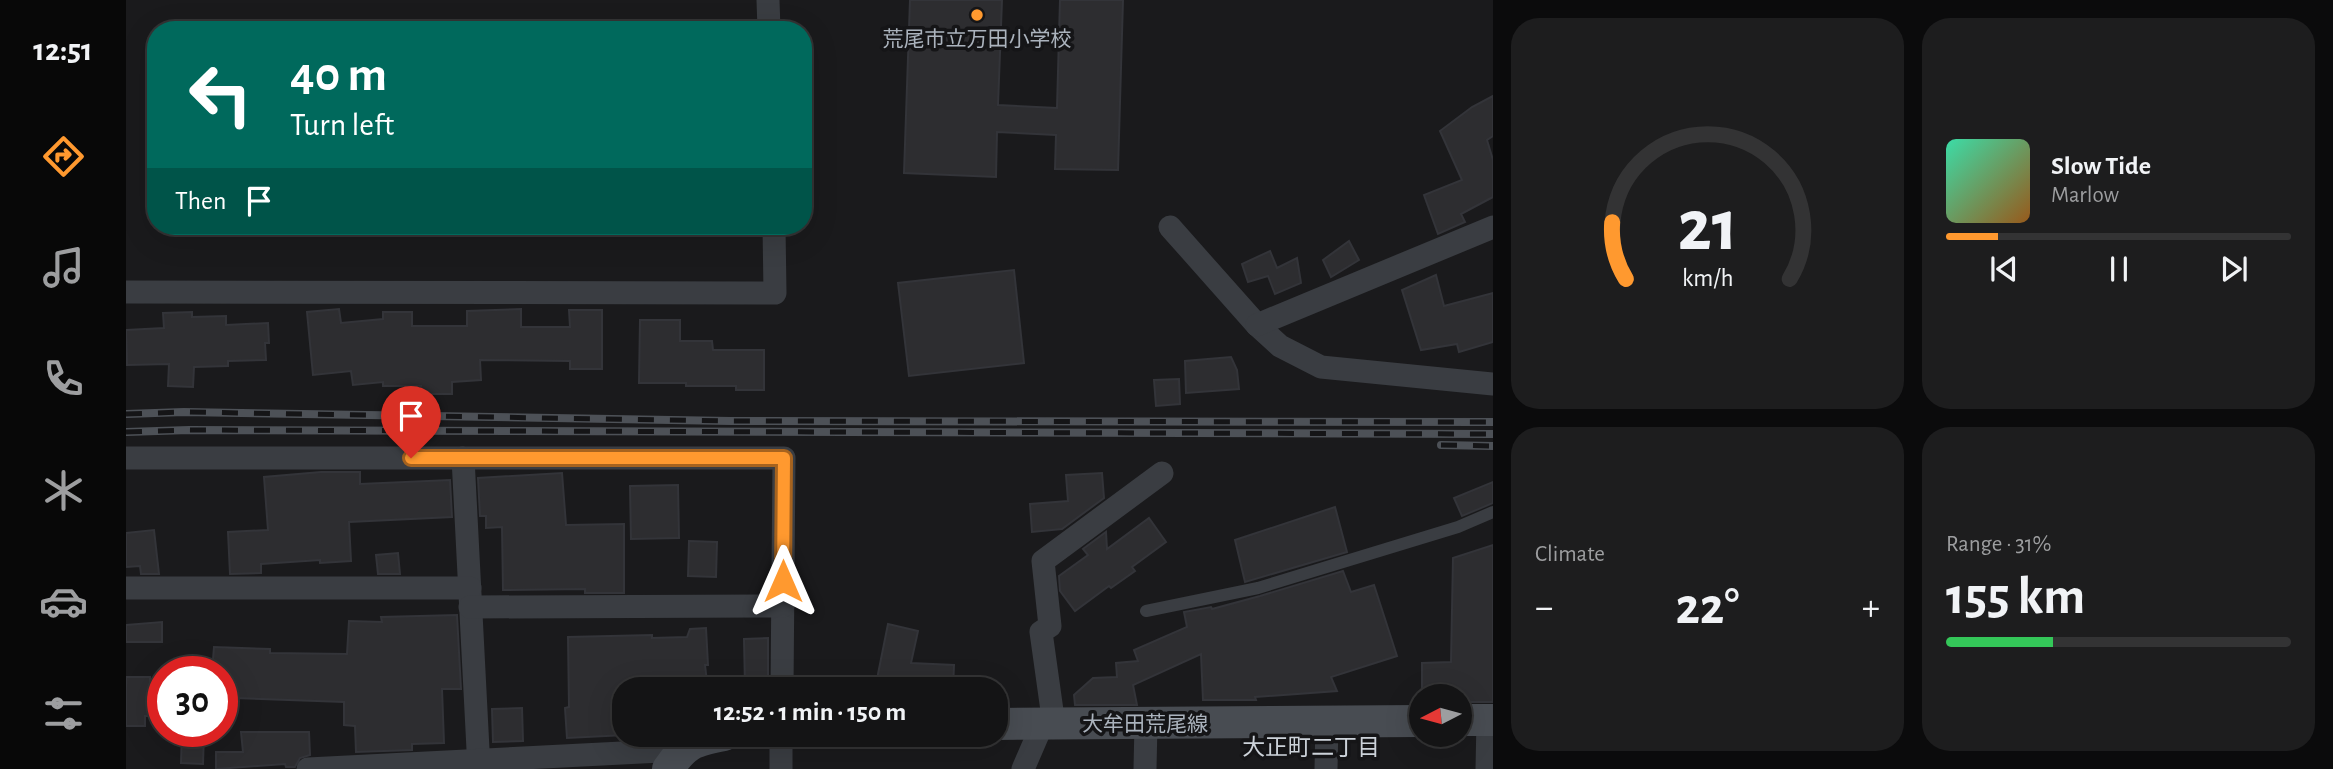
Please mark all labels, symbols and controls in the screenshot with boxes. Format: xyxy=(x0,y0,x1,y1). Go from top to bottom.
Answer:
marker: 荒尾市立万田小学校 xyxy=(969,7,985,23)
place label: 荒尾市立万田小学校 xyxy=(883,28,1072,50)
text: 12:51 xyxy=(33,34,93,66)
icon: left xyxy=(175,49,266,140)
text: 40 m xyxy=(290,51,387,100)
text: Turn left xyxy=(290,109,394,141)
icon: directions xyxy=(39,132,88,181)
text: Slow Tide xyxy=(2051,153,2151,179)
icon: arrive xyxy=(240,182,278,220)
text: Marlow xyxy=(2051,184,2119,207)
text: Then xyxy=(175,188,226,214)
text: 21 xyxy=(1677,192,1738,265)
icon: music xyxy=(39,243,88,292)
icon: previous xyxy=(1985,250,2023,288)
icon: pause xyxy=(2100,250,2138,288)
icon: next xyxy=(2215,250,2253,288)
text: km/h xyxy=(1682,266,1733,291)
icon: phone xyxy=(39,354,88,403)
pin xyxy=(381,386,441,458)
icon: arrive xyxy=(392,397,430,435)
icon: climate xyxy=(39,466,88,515)
text: Range · 31% xyxy=(1946,533,2052,556)
text: Climate xyxy=(1535,543,1605,566)
position arrow xyxy=(746,544,820,618)
text: 155 km xyxy=(1946,571,2085,623)
icon: car xyxy=(39,577,88,626)
text: 22° xyxy=(1675,581,1740,633)
text: − xyxy=(1535,589,1553,627)
text: + xyxy=(1862,589,1880,627)
speed limit sign: 30 xyxy=(147,656,238,747)
north arrow xyxy=(1409,684,1472,747)
map controls xyxy=(1409,684,1472,747)
icon: filters xyxy=(39,689,88,738)
text: 12:52 · 1 min · 150 m xyxy=(714,699,906,725)
street label: 大牟田荒尾線 xyxy=(1082,713,1208,735)
district label: 大正町二丁目 xyxy=(1242,735,1380,760)

